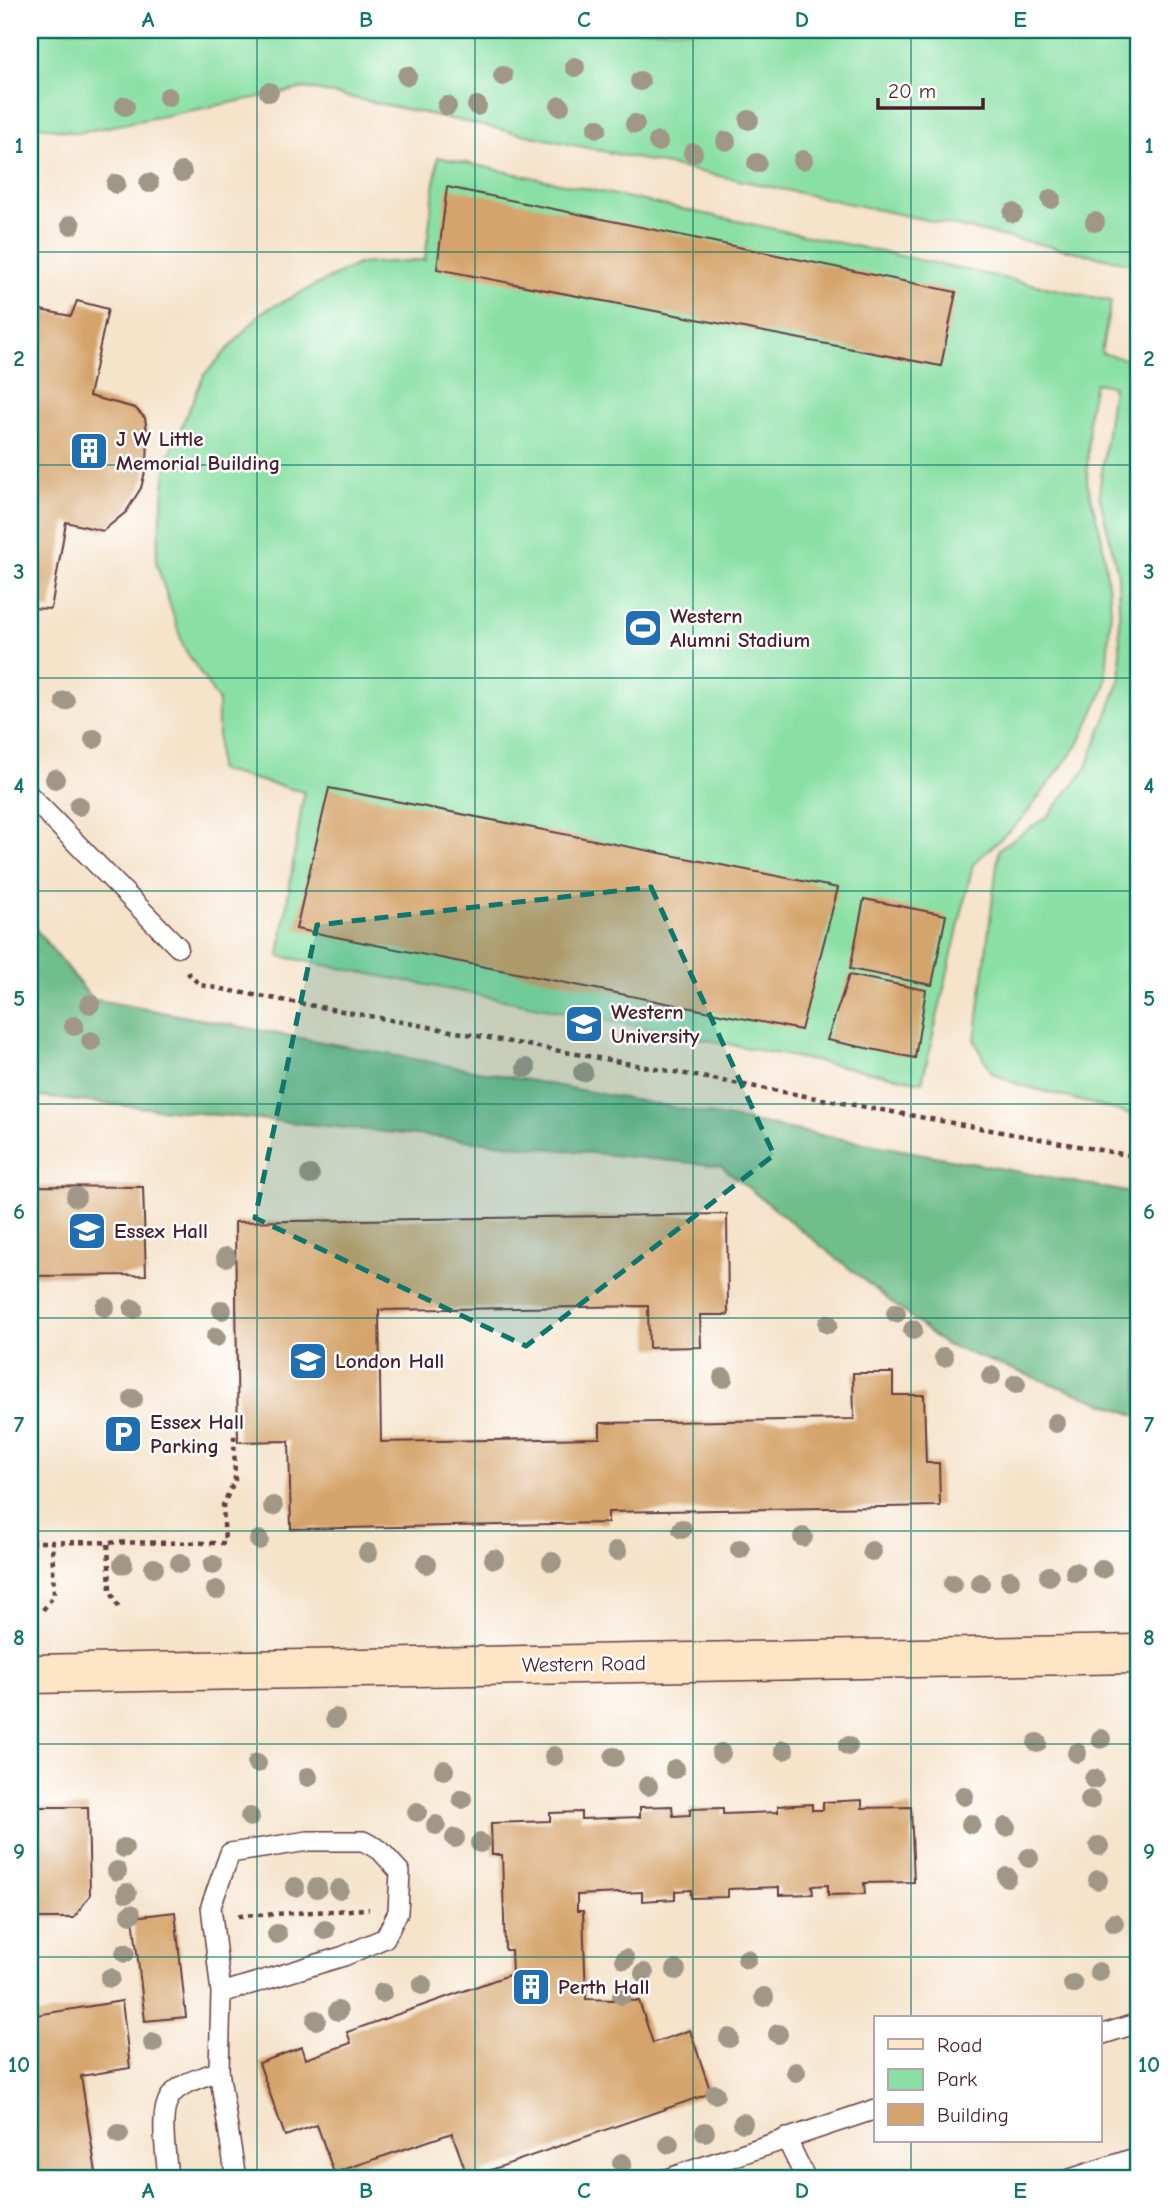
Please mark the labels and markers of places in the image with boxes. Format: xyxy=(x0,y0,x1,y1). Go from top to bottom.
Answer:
place label: J W Little Memorial Building xyxy=(116,427,280,475)
building icon: J W Little Memorial Building xyxy=(68,430,110,472)
place label: Western Alumni Stadium xyxy=(670,604,810,652)
sports icon: Western Alumni Stadium xyxy=(622,607,664,649)
place label: Western University xyxy=(611,1000,700,1048)
school or university icon: Western University xyxy=(563,1003,605,1045)
school or university icon: Essex Hall xyxy=(66,1210,108,1252)
place label: Essex Hall xyxy=(114,1219,208,1243)
school or university icon: London Hall xyxy=(287,1340,329,1382)
place label: London Hall xyxy=(335,1349,444,1373)
place label: Essex Hall Parking xyxy=(150,1410,244,1458)
parking icon: Essex Hall Parking xyxy=(102,1413,144,1455)
building icon: Perth Hall xyxy=(510,1966,552,2008)
place label: Perth Hall xyxy=(558,1975,649,1999)

